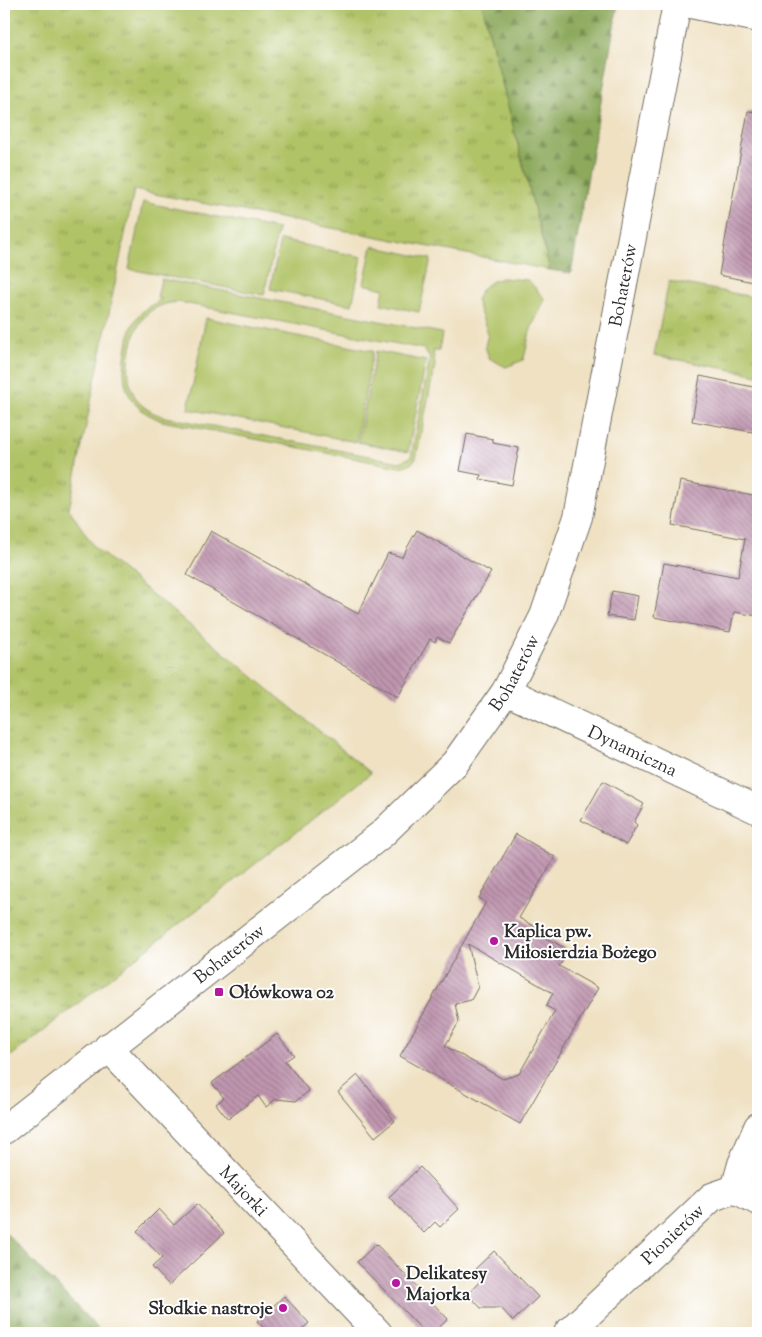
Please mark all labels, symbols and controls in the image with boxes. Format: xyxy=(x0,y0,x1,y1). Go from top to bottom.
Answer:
street label: Bohaterów xyxy=(604,241,646,329)
street label: Bohaterów xyxy=(484,630,548,718)
street label: Dynamiczna xyxy=(583,720,681,785)
street label: Bohaterów xyxy=(189,919,272,991)
place label: Kaplica pw. Miłosierdzia Bożego xyxy=(504,920,657,967)
marker: Kaplica pw. Miłosierdzia Bożego xyxy=(488,935,500,947)
place label: Ołówkowa 02 xyxy=(229,981,335,1007)
marker: Ołówkowa 02 xyxy=(213,986,225,998)
street label: Majorki xyxy=(212,1161,273,1223)
street label: Pionierów xyxy=(637,1199,712,1272)
place label: Delikatesy Majorka xyxy=(406,1262,487,1309)
marker: Delikatesy Majorka xyxy=(390,1277,402,1289)
place label: Słodkie nastroje xyxy=(148,1297,274,1323)
marker: Słodkie nastroje xyxy=(277,1302,289,1314)

